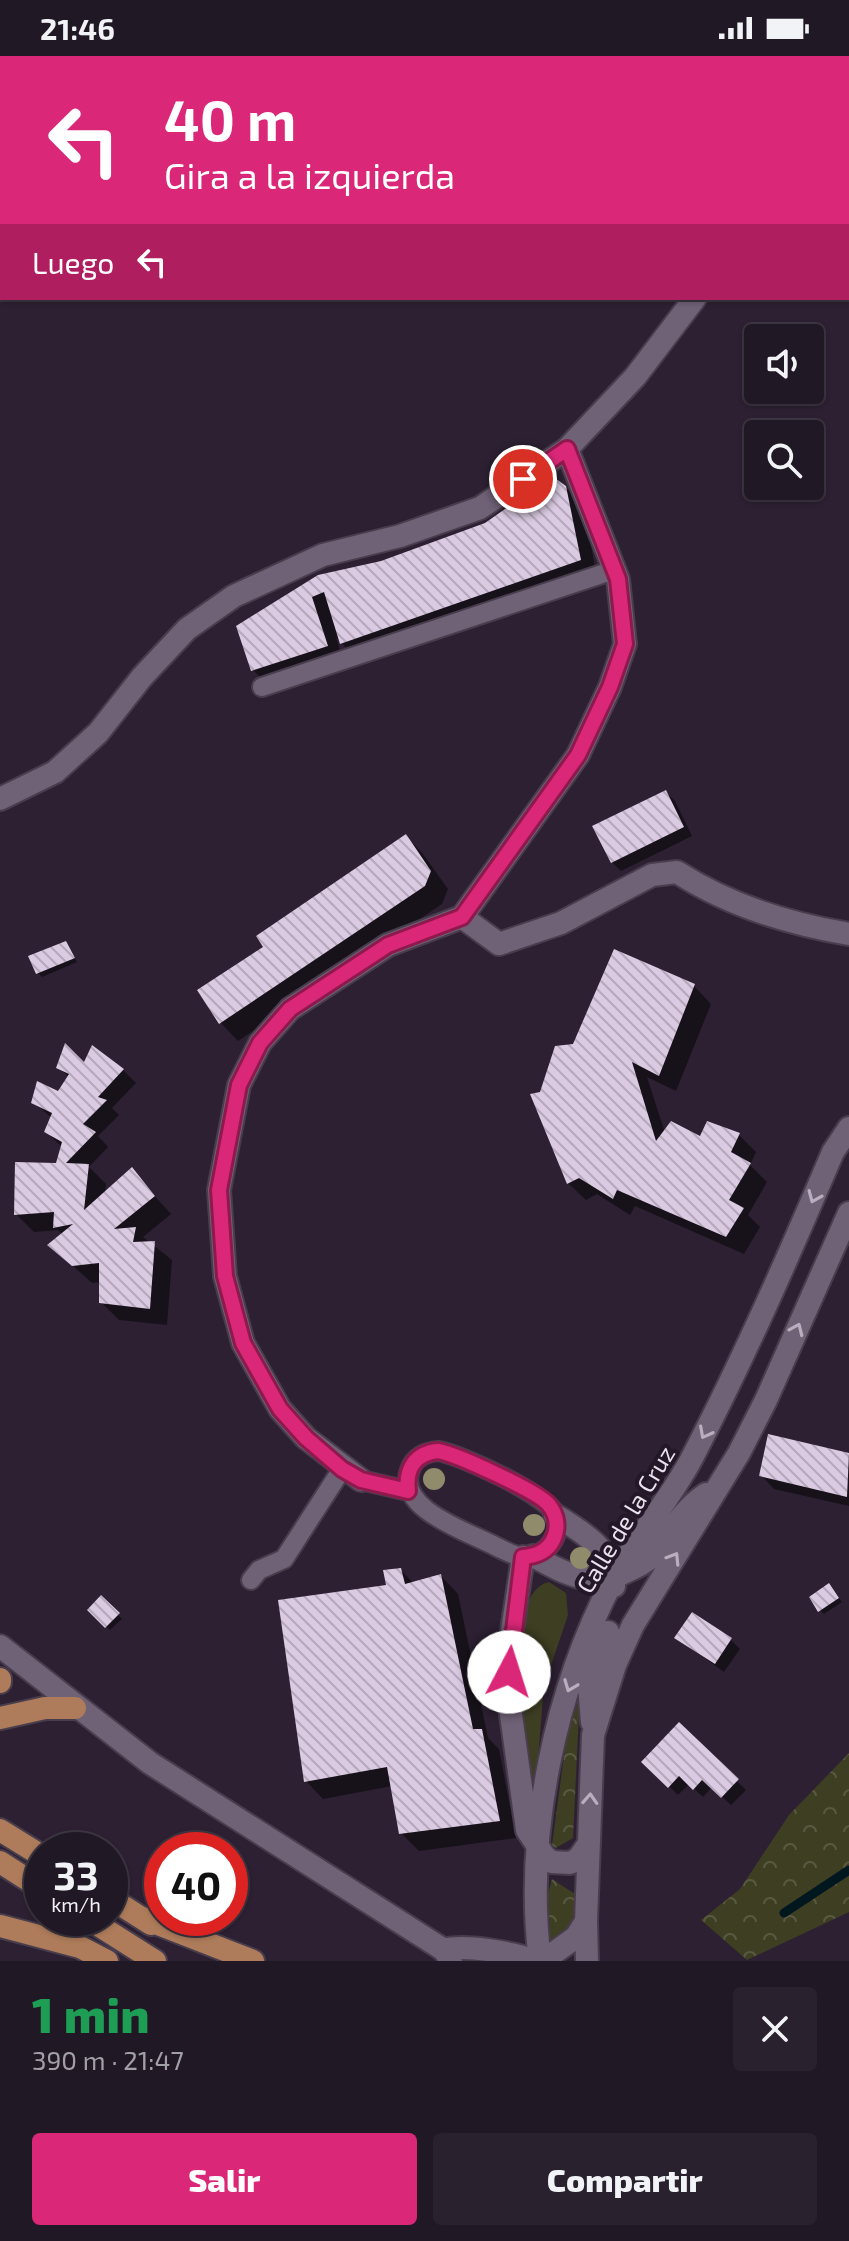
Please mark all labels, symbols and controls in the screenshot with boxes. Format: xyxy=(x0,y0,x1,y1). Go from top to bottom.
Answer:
text: 21:46 xyxy=(40,10,115,46)
text: 40 m xyxy=(164,85,296,152)
icon: left xyxy=(32,88,136,192)
text: Gira a la izquierda xyxy=(164,153,455,196)
icon: left xyxy=(130,240,174,284)
text: Luego xyxy=(32,244,114,280)
map controls xyxy=(744,324,824,500)
button: sound xyxy=(744,324,824,404)
button: search xyxy=(744,420,824,500)
pin xyxy=(489,445,557,513)
icon: arrive xyxy=(501,457,545,501)
one-way arrow xyxy=(807,1189,823,1203)
one-way arrow xyxy=(787,1323,803,1338)
one-way arrow xyxy=(700,1425,715,1439)
street label: Calle de la Cruz xyxy=(570,1440,680,1598)
one-way arrow xyxy=(664,1552,679,1567)
position arrow xyxy=(467,1630,551,1714)
one-way arrow xyxy=(563,1678,579,1692)
one-way arrow xyxy=(581,1792,598,1805)
speed limit sign: 40 xyxy=(144,1832,248,1936)
text: 33 xyxy=(53,1850,99,1898)
text: km/h xyxy=(51,1892,101,1916)
text: 1 min xyxy=(32,1985,150,2043)
button: close xyxy=(733,1987,817,2071)
text: 390 m · 21:47 xyxy=(32,2044,184,2075)
button: Salir xyxy=(32,2133,417,2225)
button: Compartir xyxy=(433,2133,817,2225)

